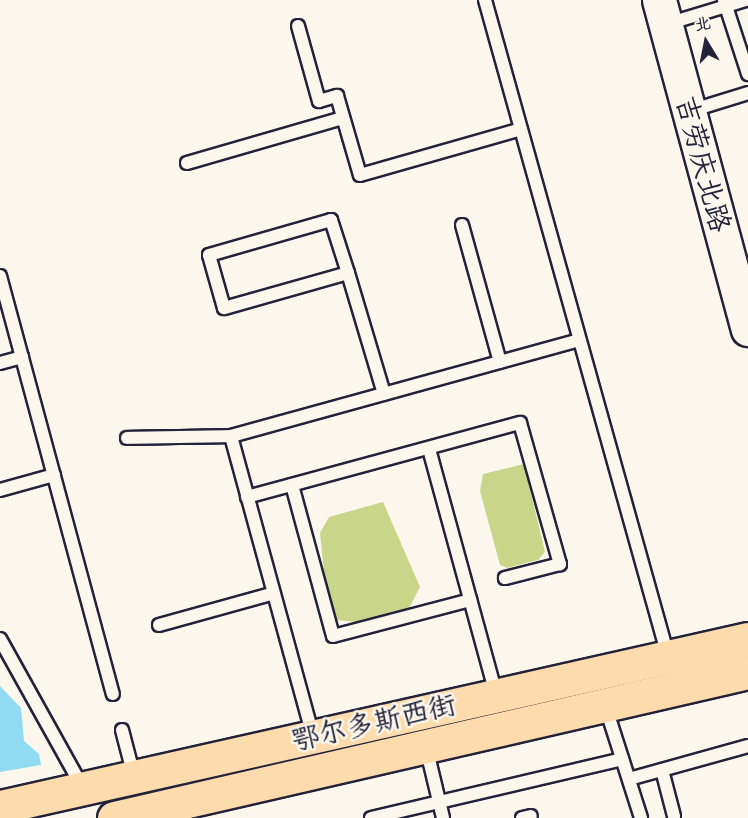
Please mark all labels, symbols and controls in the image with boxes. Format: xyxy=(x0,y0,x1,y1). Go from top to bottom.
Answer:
north arrow xyxy=(676,12,736,72)
text: 北 xyxy=(693,13,712,36)
street label: 吉劳庆北路 xyxy=(669,92,737,236)
street label: 鄂尔多斯西街 xyxy=(288,688,460,758)

